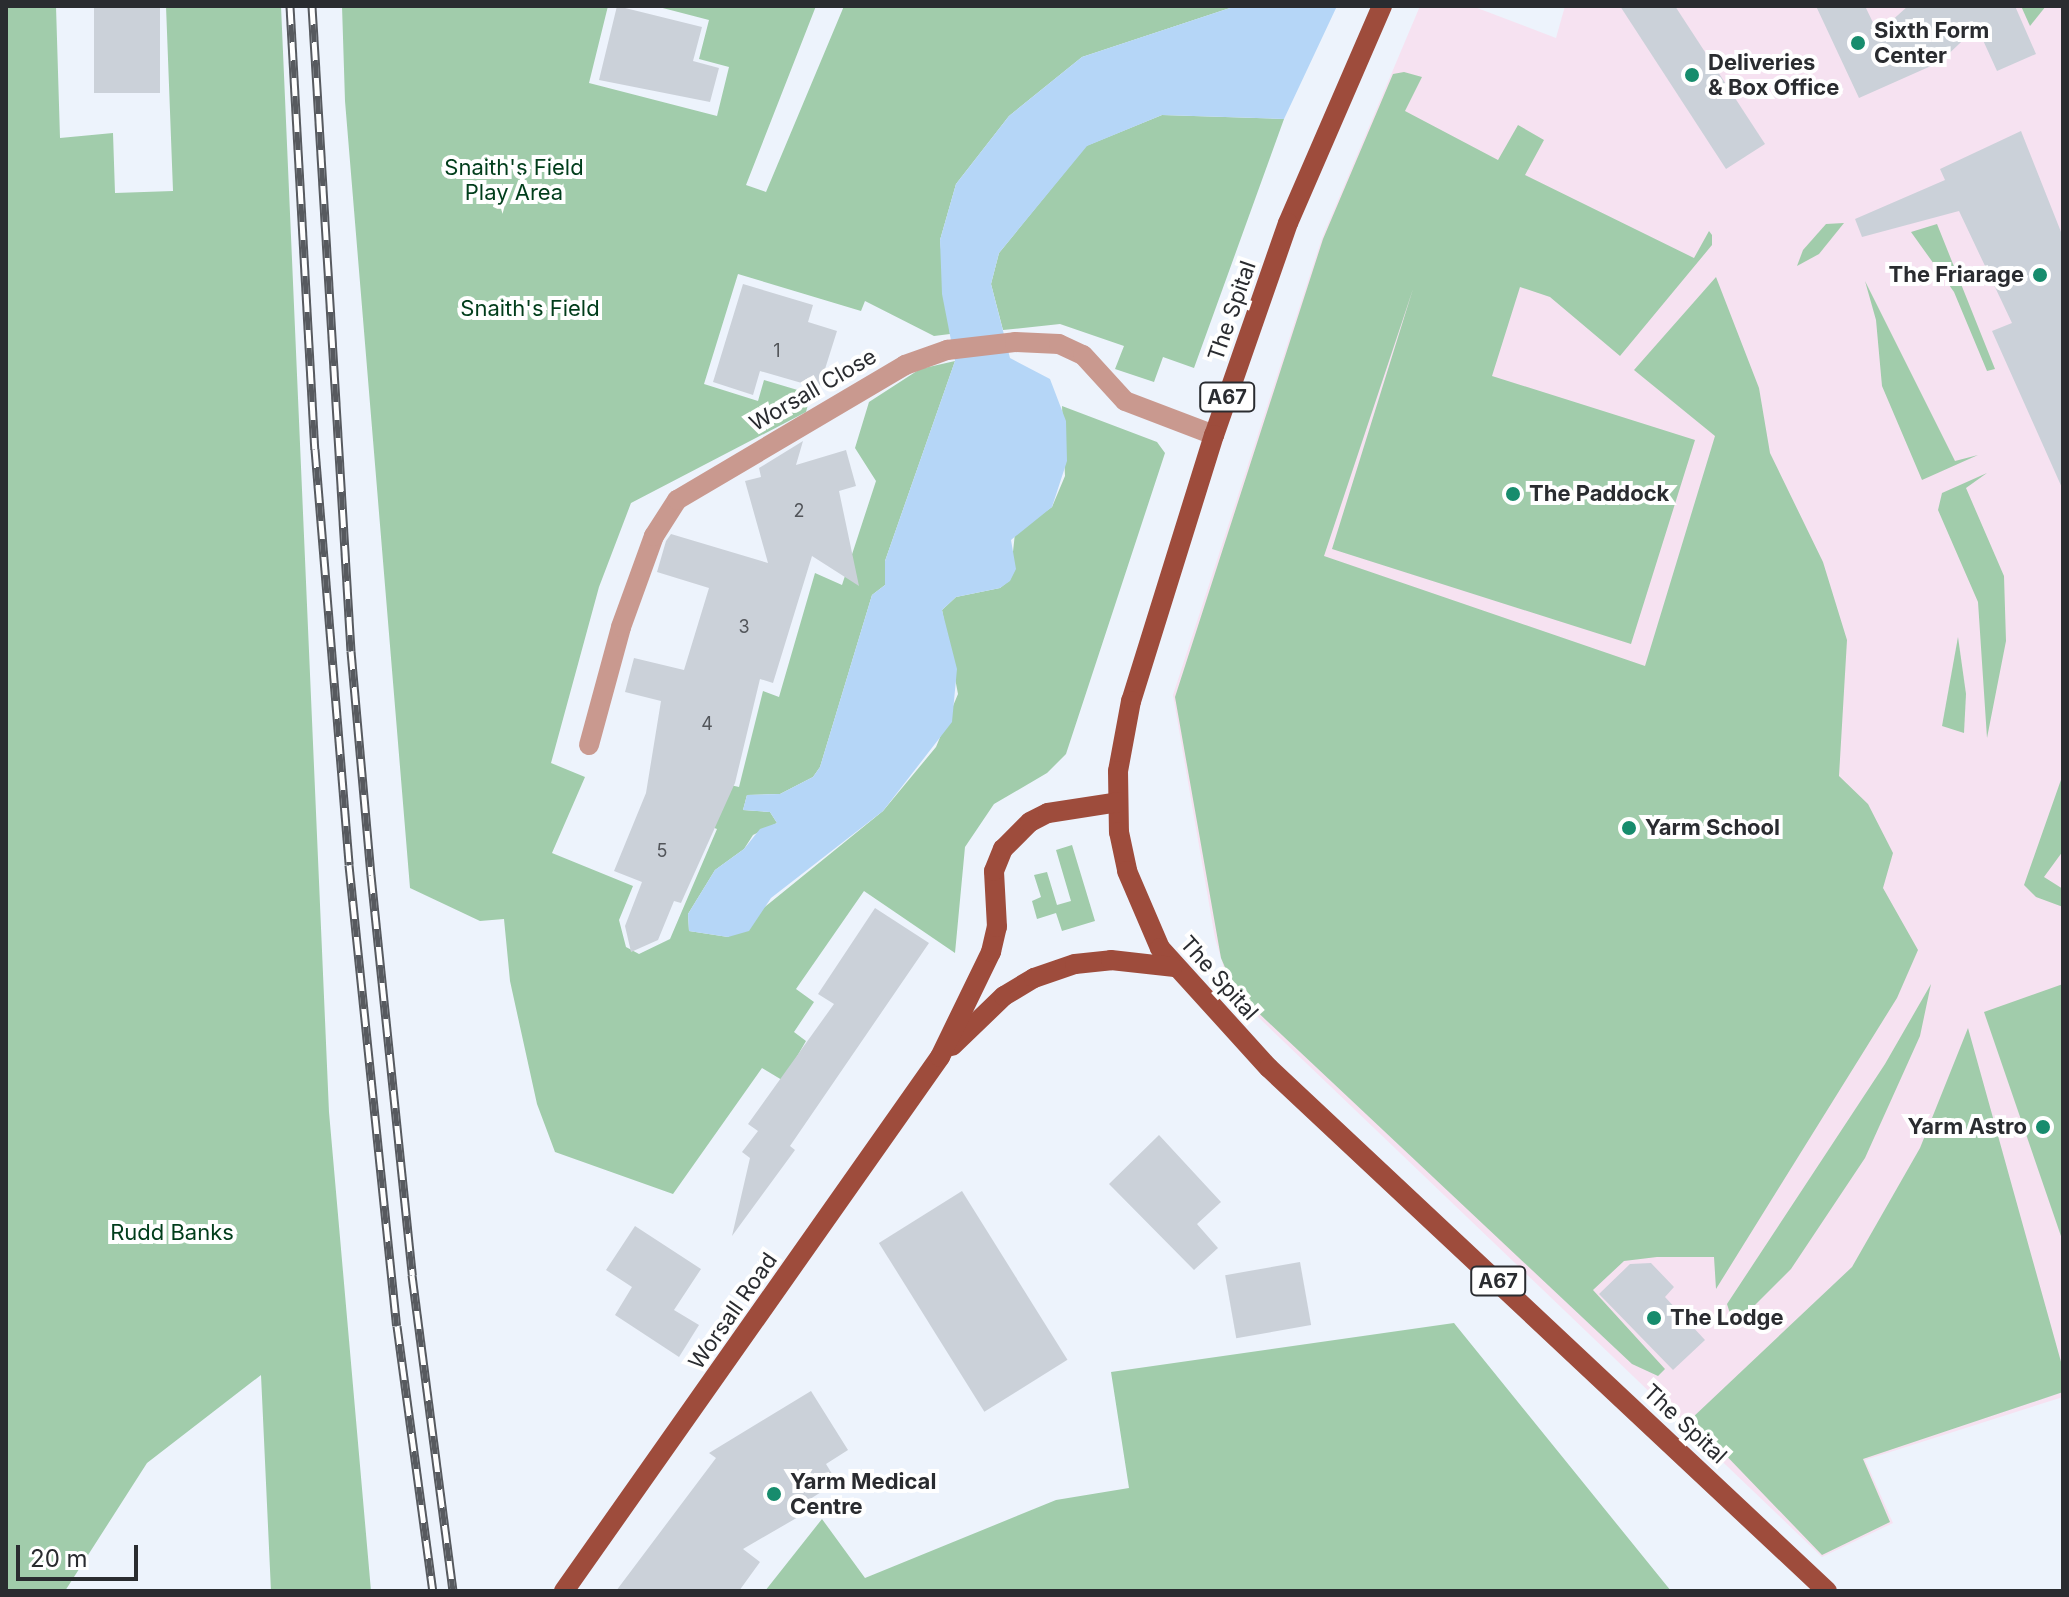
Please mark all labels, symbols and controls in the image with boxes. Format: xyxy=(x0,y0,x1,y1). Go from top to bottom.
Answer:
place label: Sixth Form Center xyxy=(1874,17,1989,68)
marker: Sixth Form Center xyxy=(1849,34,1867,52)
place label: Deliveries & Box Office xyxy=(1708,49,1839,100)
marker: Deliveries & Box Office xyxy=(1683,66,1701,84)
park label: Snaith's Field Play Area xyxy=(444,154,584,206)
street label: The Spital xyxy=(1203,257,1261,365)
place label: The Friarage xyxy=(1889,262,2024,288)
marker: The Friarage xyxy=(2031,266,2049,284)
park label: Snaith's Field xyxy=(460,296,600,322)
house number: 1 xyxy=(773,340,781,362)
street label: Worsall Close xyxy=(745,343,881,437)
road number: A67 xyxy=(1199,381,1255,413)
place label: The Paddock xyxy=(1529,481,1669,507)
marker: The Paddock xyxy=(1504,485,1522,503)
house number: 2 xyxy=(794,500,804,522)
house number: 3 xyxy=(738,616,750,638)
house number: 4 xyxy=(701,713,713,735)
place label: Yarm School xyxy=(1645,815,1780,841)
marker: Yarm School xyxy=(1620,819,1638,837)
house number: 5 xyxy=(657,840,667,862)
street label: The Spital xyxy=(1174,930,1264,1026)
place label: Yarm Astro xyxy=(1908,1114,2027,1140)
marker: Yarm Astro xyxy=(2034,1118,2052,1136)
park label: Rudd Banks xyxy=(110,1220,234,1246)
street label: Worsall Road xyxy=(683,1248,783,1374)
road number: A67 xyxy=(1470,1265,1526,1297)
place label: The Lodge xyxy=(1670,1305,1784,1331)
marker: The Lodge xyxy=(1645,1309,1663,1327)
street label: The Spital xyxy=(1638,1379,1732,1469)
place label: Yarm Medical Centre xyxy=(790,1468,936,1520)
marker: Yarm Medical Centre xyxy=(765,1485,783,1503)
scale bar xyxy=(20,1529,142,1579)
text: 20 m xyxy=(30,1544,88,1573)

